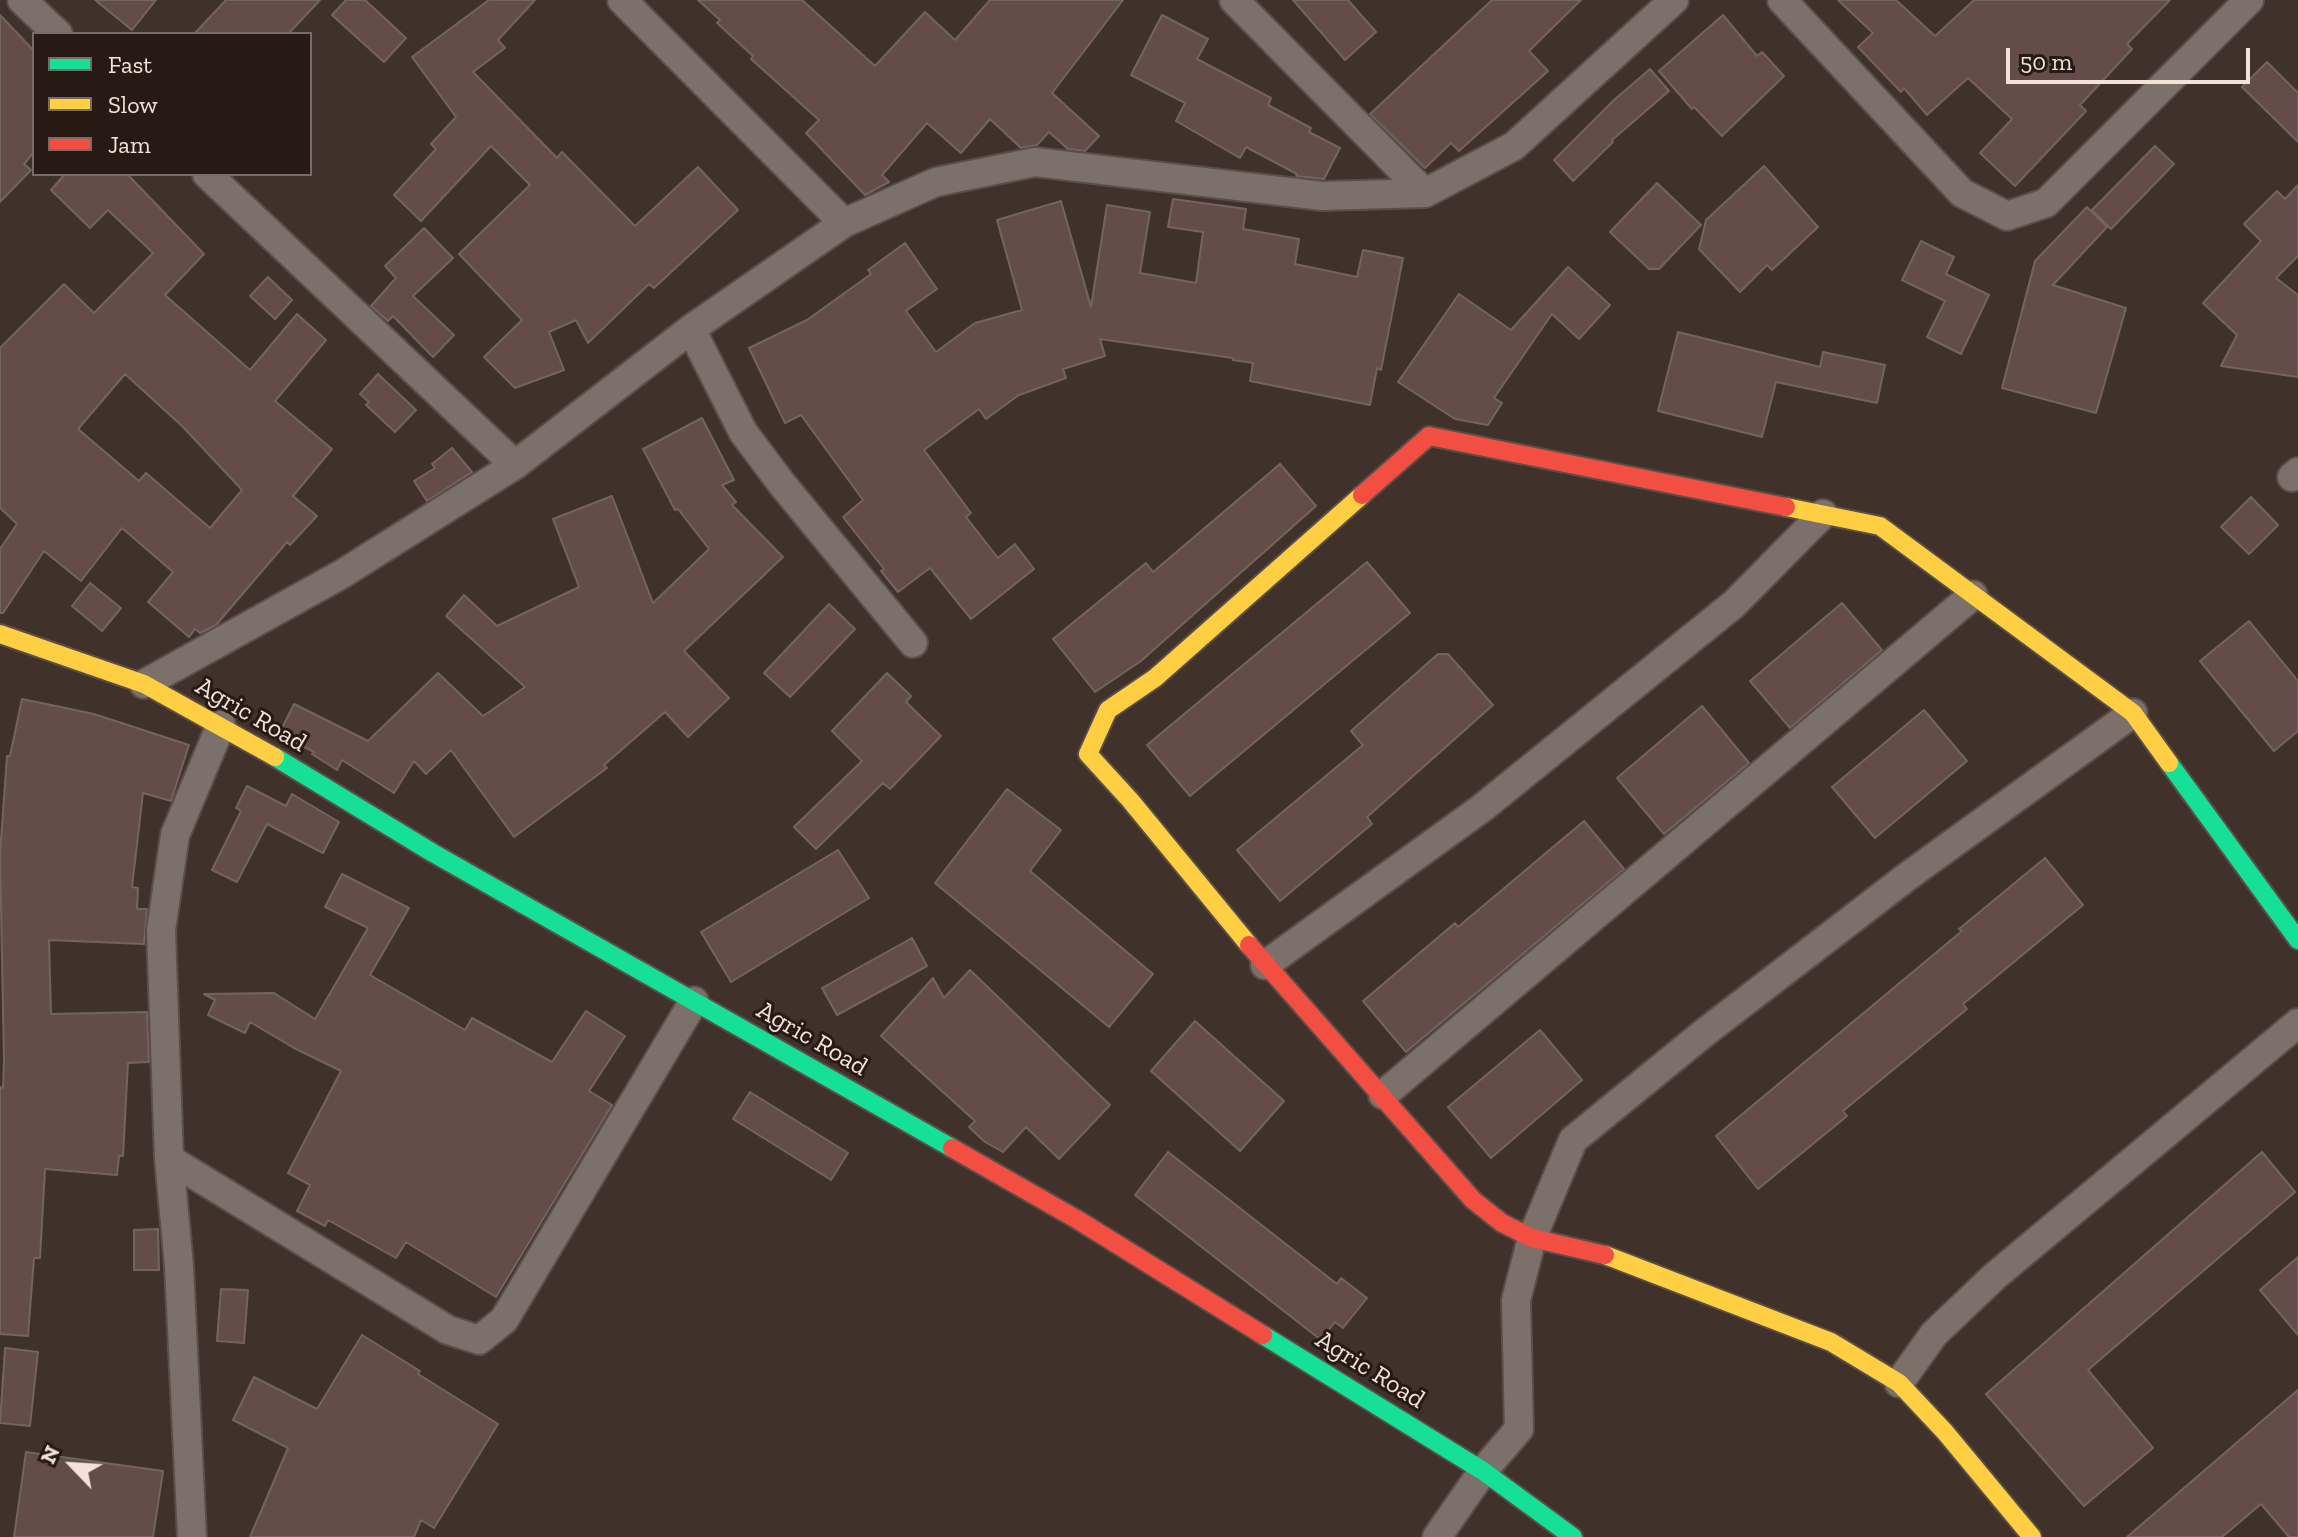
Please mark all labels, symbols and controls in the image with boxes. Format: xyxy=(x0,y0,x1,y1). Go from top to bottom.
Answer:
legend xyxy=(32,32,312,176)
scale bar xyxy=(2010,32,2254,82)
text: 50 m xyxy=(2020,47,2072,76)
text: Fast xyxy=(108,50,152,79)
text: Slow xyxy=(108,90,158,119)
text: Jam xyxy=(108,130,151,159)
street label: Agric Road xyxy=(190,671,312,759)
street label: Agric Road xyxy=(751,995,873,1083)
street label: Agric Road xyxy=(1310,1324,1430,1416)
north arrow xyxy=(32,1425,112,1505)
text: N xyxy=(34,1441,66,1468)

